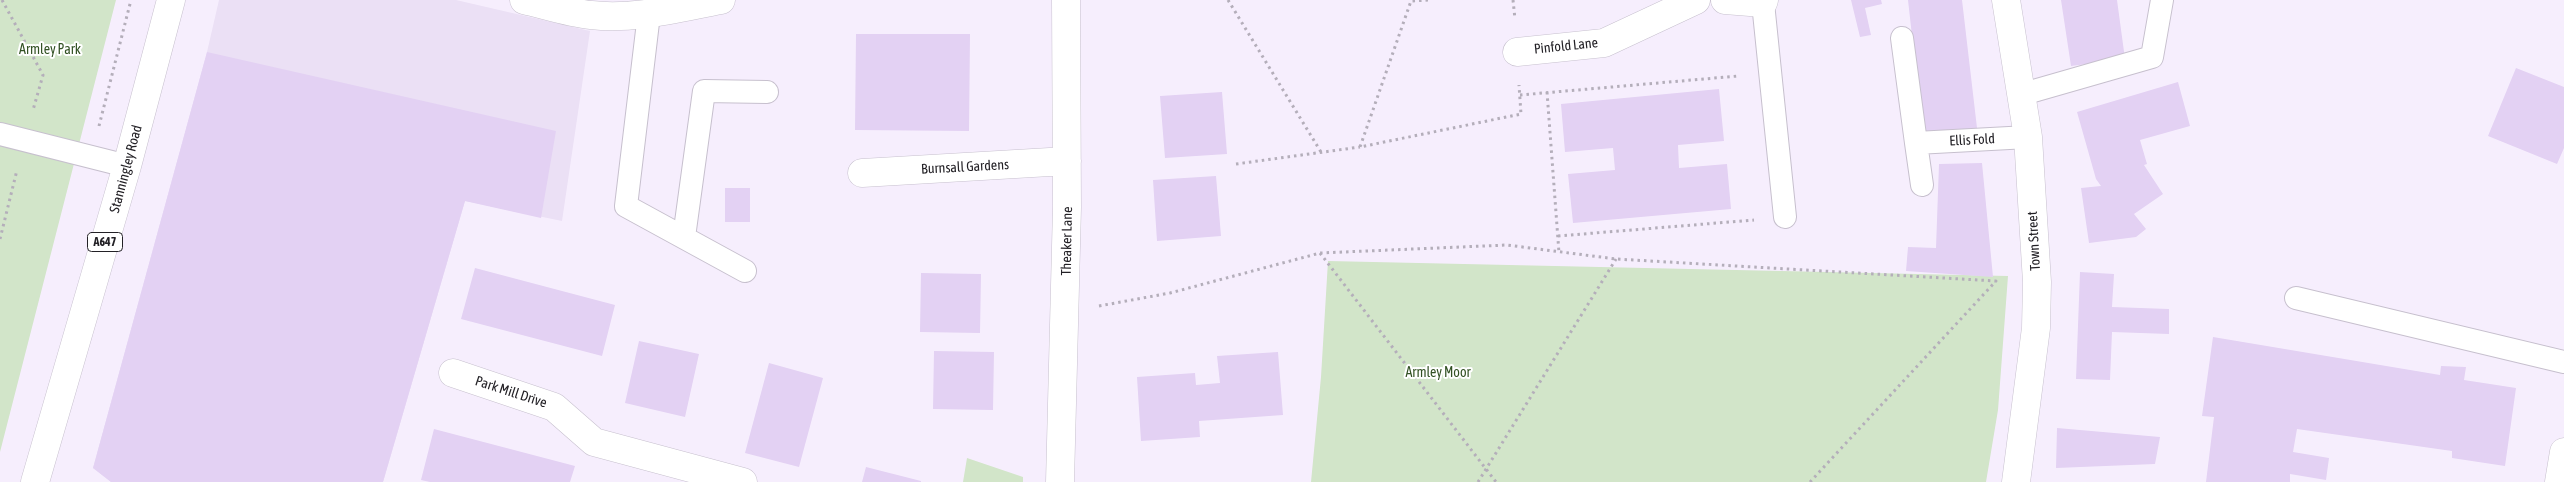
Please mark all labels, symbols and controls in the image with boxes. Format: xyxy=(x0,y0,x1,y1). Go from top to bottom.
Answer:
street label: Pinfold Lane xyxy=(1533,34,1599,58)
park label: Armley Park xyxy=(19,42,81,58)
street label: Stanningley Road xyxy=(106,123,146,215)
street label: Ellis Fold xyxy=(1949,130,1995,150)
street label: Burnsall Gardens xyxy=(921,156,1009,178)
street label: Theaker Lane xyxy=(1058,206,1076,276)
street label: Town Street xyxy=(2024,211,2044,271)
road number: A647 xyxy=(88,232,122,252)
park label: Armley Moor xyxy=(1405,365,1471,381)
street label: Park Mill Drive xyxy=(473,373,549,411)

